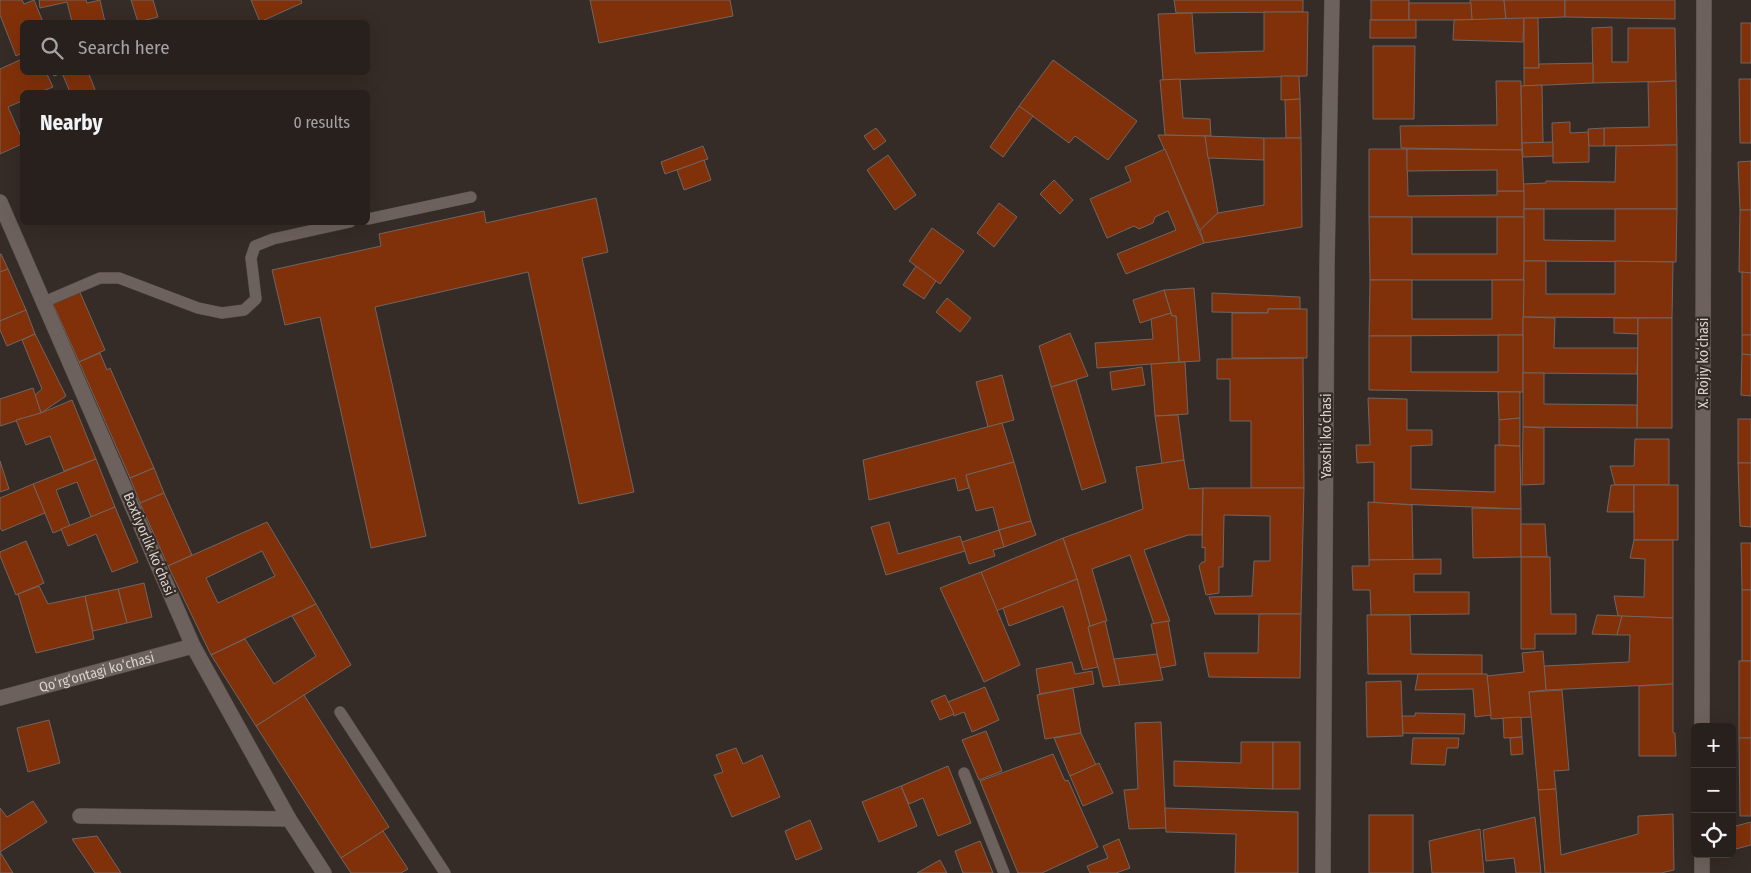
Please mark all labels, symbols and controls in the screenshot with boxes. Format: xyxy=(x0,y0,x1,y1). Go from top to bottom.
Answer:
search box xyxy=(20,20,370,75)
icon: search xyxy=(38,34,66,62)
text: Search here xyxy=(78,36,170,59)
text: Nearby xyxy=(40,110,102,136)
text: 0 results xyxy=(293,113,350,132)
street label: X. Rojiy koʻchasi xyxy=(1695,318,1712,408)
street label: Yaxshi koʻchasi xyxy=(1318,394,1335,478)
street label: Baxtiyorlik koʻchasi xyxy=(120,490,178,598)
street label: Qo‘rg‘ontagi ko‘chasi xyxy=(37,648,156,696)
map controls xyxy=(1691,723,1736,858)
button: + xyxy=(1691,723,1736,768)
button: − xyxy=(1691,768,1736,813)
button: locate xyxy=(1691,813,1736,858)

